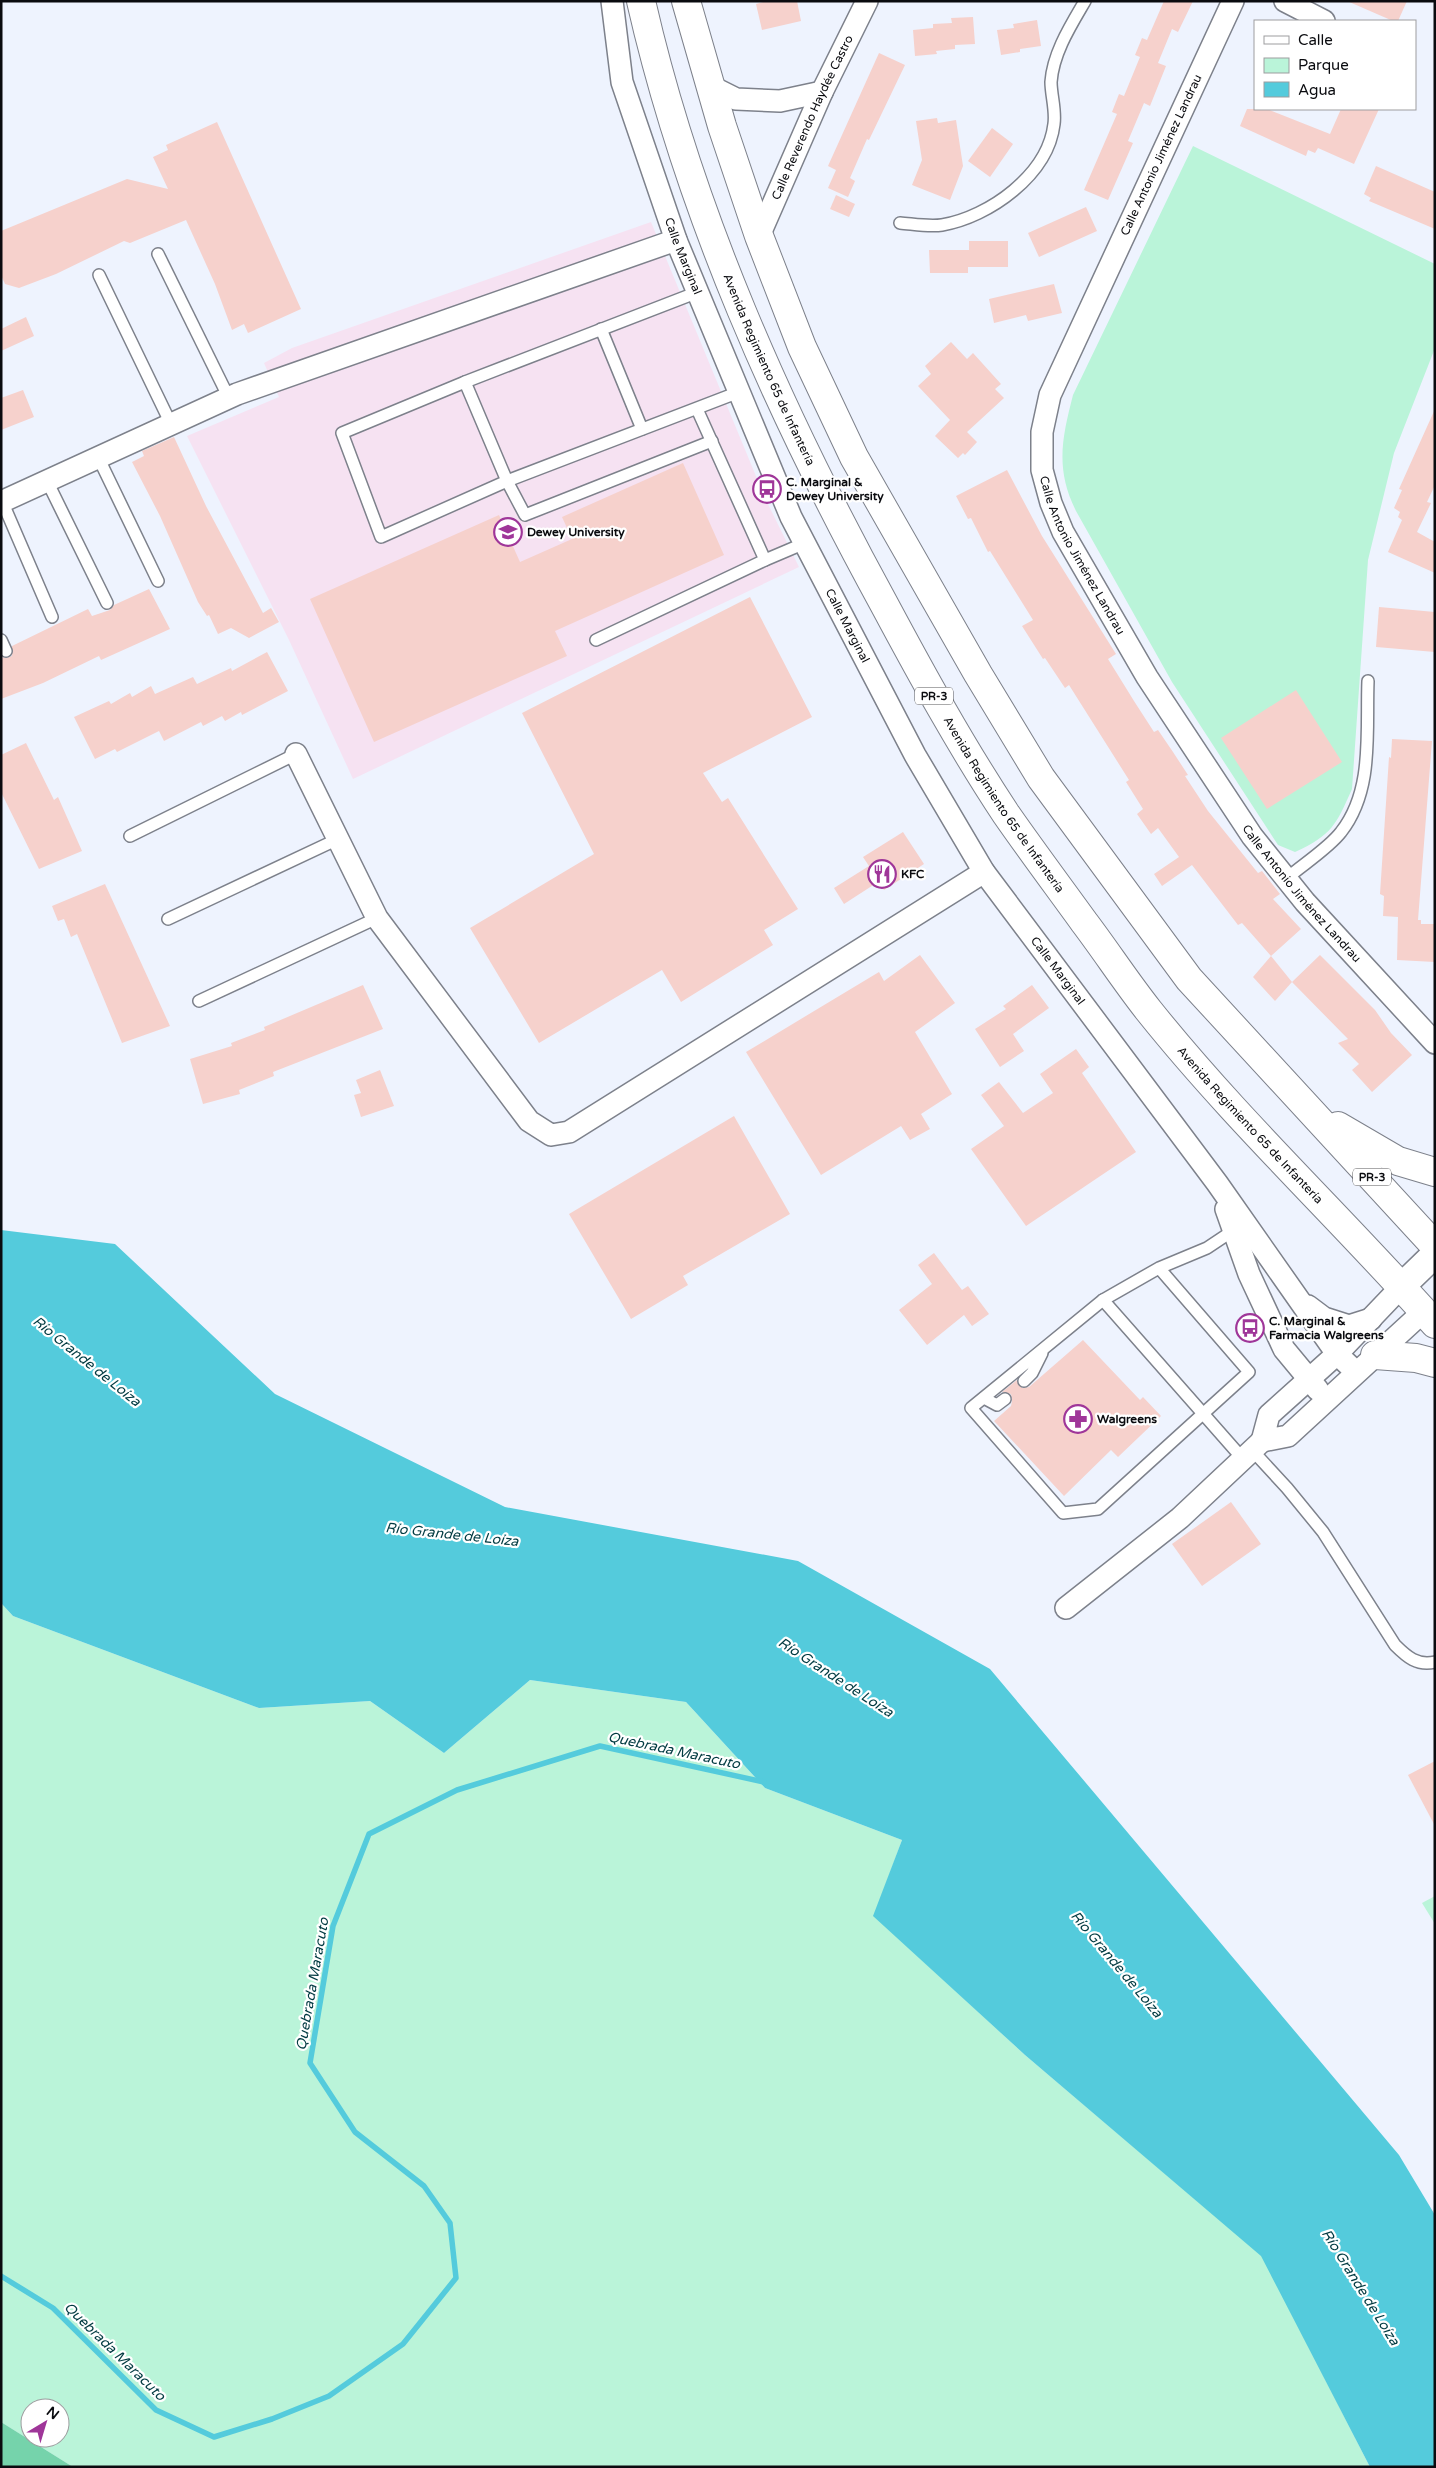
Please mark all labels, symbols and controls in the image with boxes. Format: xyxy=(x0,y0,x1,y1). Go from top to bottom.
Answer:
legend xyxy=(1254,20,1416,110)
text: Calle xyxy=(1298,31,1333,49)
street label: Calle Reverendo Haydée Castro xyxy=(769,33,856,202)
text: Parque xyxy=(1298,56,1349,74)
street label: Calle Antonio Jiménez Landrau xyxy=(1117,72,1205,238)
text: Agua xyxy=(1298,81,1336,99)
street label: Calle Marginal xyxy=(662,216,705,296)
street label: Avenida Regimiento 65 de Infantería xyxy=(720,272,818,468)
bus stop icon: C. Marginal & Dewey University xyxy=(752,474,782,504)
street label: Calle Antonio Jiménez Landrau xyxy=(1037,474,1128,637)
place label: C. Marginal & Dewey University xyxy=(786,475,884,504)
school or university icon: Dewey University xyxy=(493,517,523,547)
place label: Dewey University xyxy=(527,525,625,540)
street label: Calle Marginal xyxy=(823,586,873,665)
road number: PR-3 xyxy=(915,688,953,704)
street label: Avenida Regimiento 65 de Infantería xyxy=(941,714,1067,895)
street label: Calle Antonio Jiménez Landrau xyxy=(1239,822,1364,965)
restaurant icon: KFC xyxy=(867,859,897,889)
place label: KFC xyxy=(901,867,925,881)
street label: Calle Marginal xyxy=(1028,934,1088,1007)
street label: Avenida Regimiento 65 de Infantería xyxy=(1174,1044,1326,1206)
road number: PR-3 xyxy=(1353,1168,1391,1186)
water label: Río Grande de Loíza xyxy=(29,1313,145,1411)
bus stop icon: C. Marginal & Farmacia Walgreens xyxy=(1235,1313,1265,1343)
place label: C. Marginal & Farmacia Walgreens xyxy=(1269,1314,1384,1343)
pharmacy icon: Walgreens xyxy=(1063,1404,1093,1434)
place label: Walgreens xyxy=(1097,1412,1157,1427)
water label: Río Grande de Loíza xyxy=(385,1519,520,1550)
water label: Río Grande de Loíza xyxy=(775,1634,897,1722)
water label: Quebrada Maracuto xyxy=(606,1728,743,1773)
water label: Río Grande de Loíza xyxy=(1067,1908,1167,2022)
water label: Quebrada Maracuto xyxy=(292,1915,333,2052)
water label: Río Grande de Loíza xyxy=(1318,2226,1404,2349)
water label: Quebrada Maracuto xyxy=(60,2299,170,2405)
north arrow xyxy=(20,2398,70,2448)
text: N xyxy=(43,2403,62,2423)

